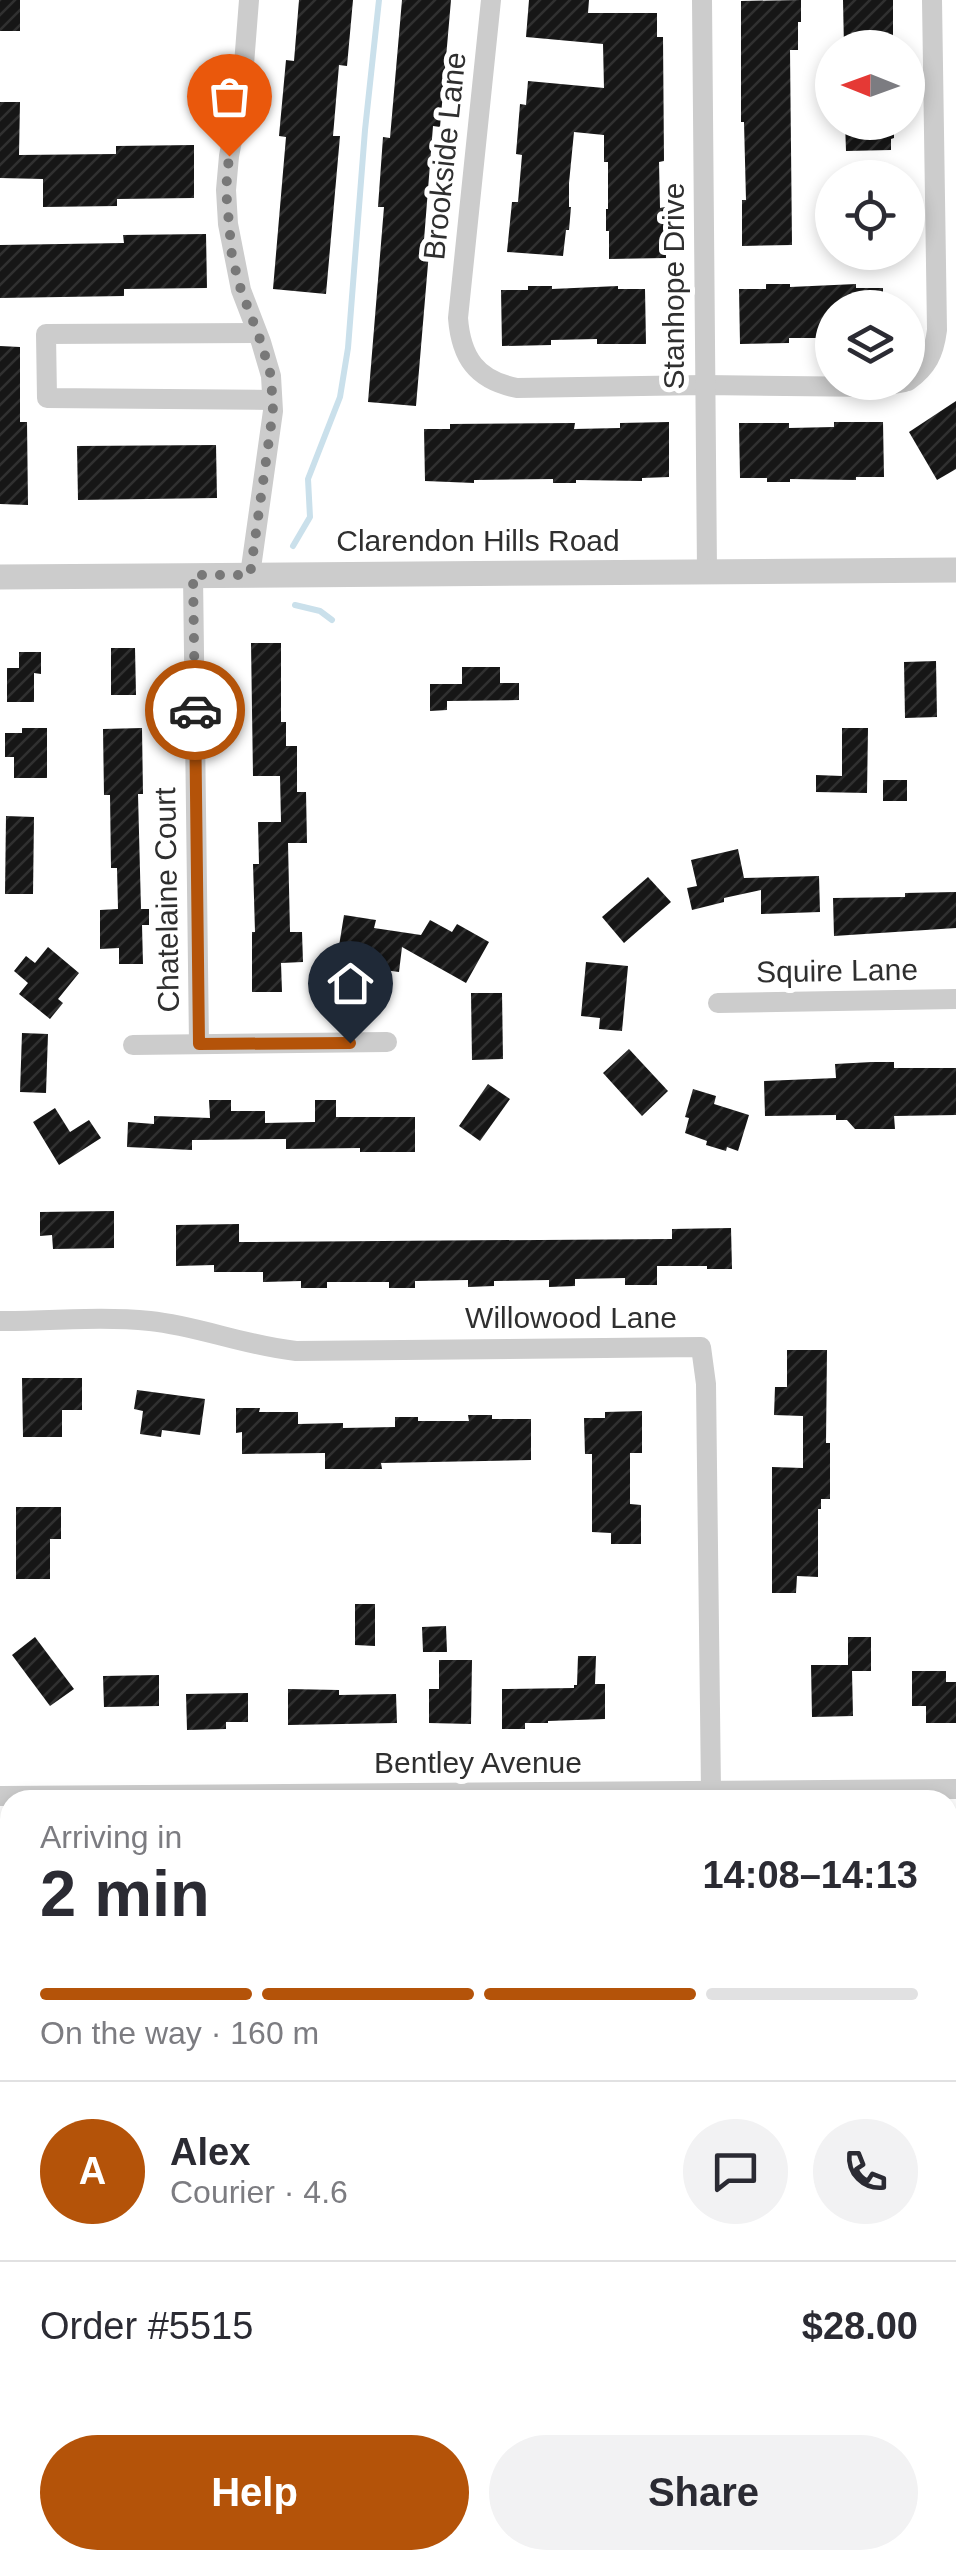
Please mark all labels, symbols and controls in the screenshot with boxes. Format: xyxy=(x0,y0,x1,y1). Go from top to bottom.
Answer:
north arrow xyxy=(815,30,925,140)
map controls xyxy=(815,30,925,400)
street label: Brookside Lane xyxy=(417,51,472,261)
pin xyxy=(187,54,272,157)
icon: bag xyxy=(202,69,257,124)
button: locate xyxy=(815,160,925,270)
street label: Stanhope Drive xyxy=(657,183,690,389)
button: layers xyxy=(815,290,925,400)
street label: Clarendon Hills Road xyxy=(336,524,620,557)
courier xyxy=(145,660,245,760)
icon: car xyxy=(168,683,223,738)
street label: Chatelaine Court xyxy=(148,787,185,1013)
pin xyxy=(308,941,393,1044)
street label: Squire Lane xyxy=(756,953,918,988)
icon: home xyxy=(323,956,378,1011)
street label: Willowood Lane xyxy=(465,1301,677,1334)
street label: Bentley Avenue xyxy=(374,1746,582,1779)
text: Arriving in xyxy=(40,1819,182,1855)
text: 14:08–14:13 xyxy=(702,1854,918,1896)
text: 2 min xyxy=(40,1857,210,1930)
text: On the way · 160 m xyxy=(40,2015,319,2051)
button: chat xyxy=(683,2119,788,2224)
button: phone xyxy=(813,2119,918,2224)
text: Alex xyxy=(170,2131,250,2173)
text: A xyxy=(79,2150,106,2192)
text: Courier · 4.6 xyxy=(170,2174,348,2210)
text: Order #5515 xyxy=(40,2305,253,2347)
text: $28.00 xyxy=(802,2305,918,2347)
button: Help xyxy=(40,2435,469,2550)
button: Share xyxy=(489,2435,918,2550)

